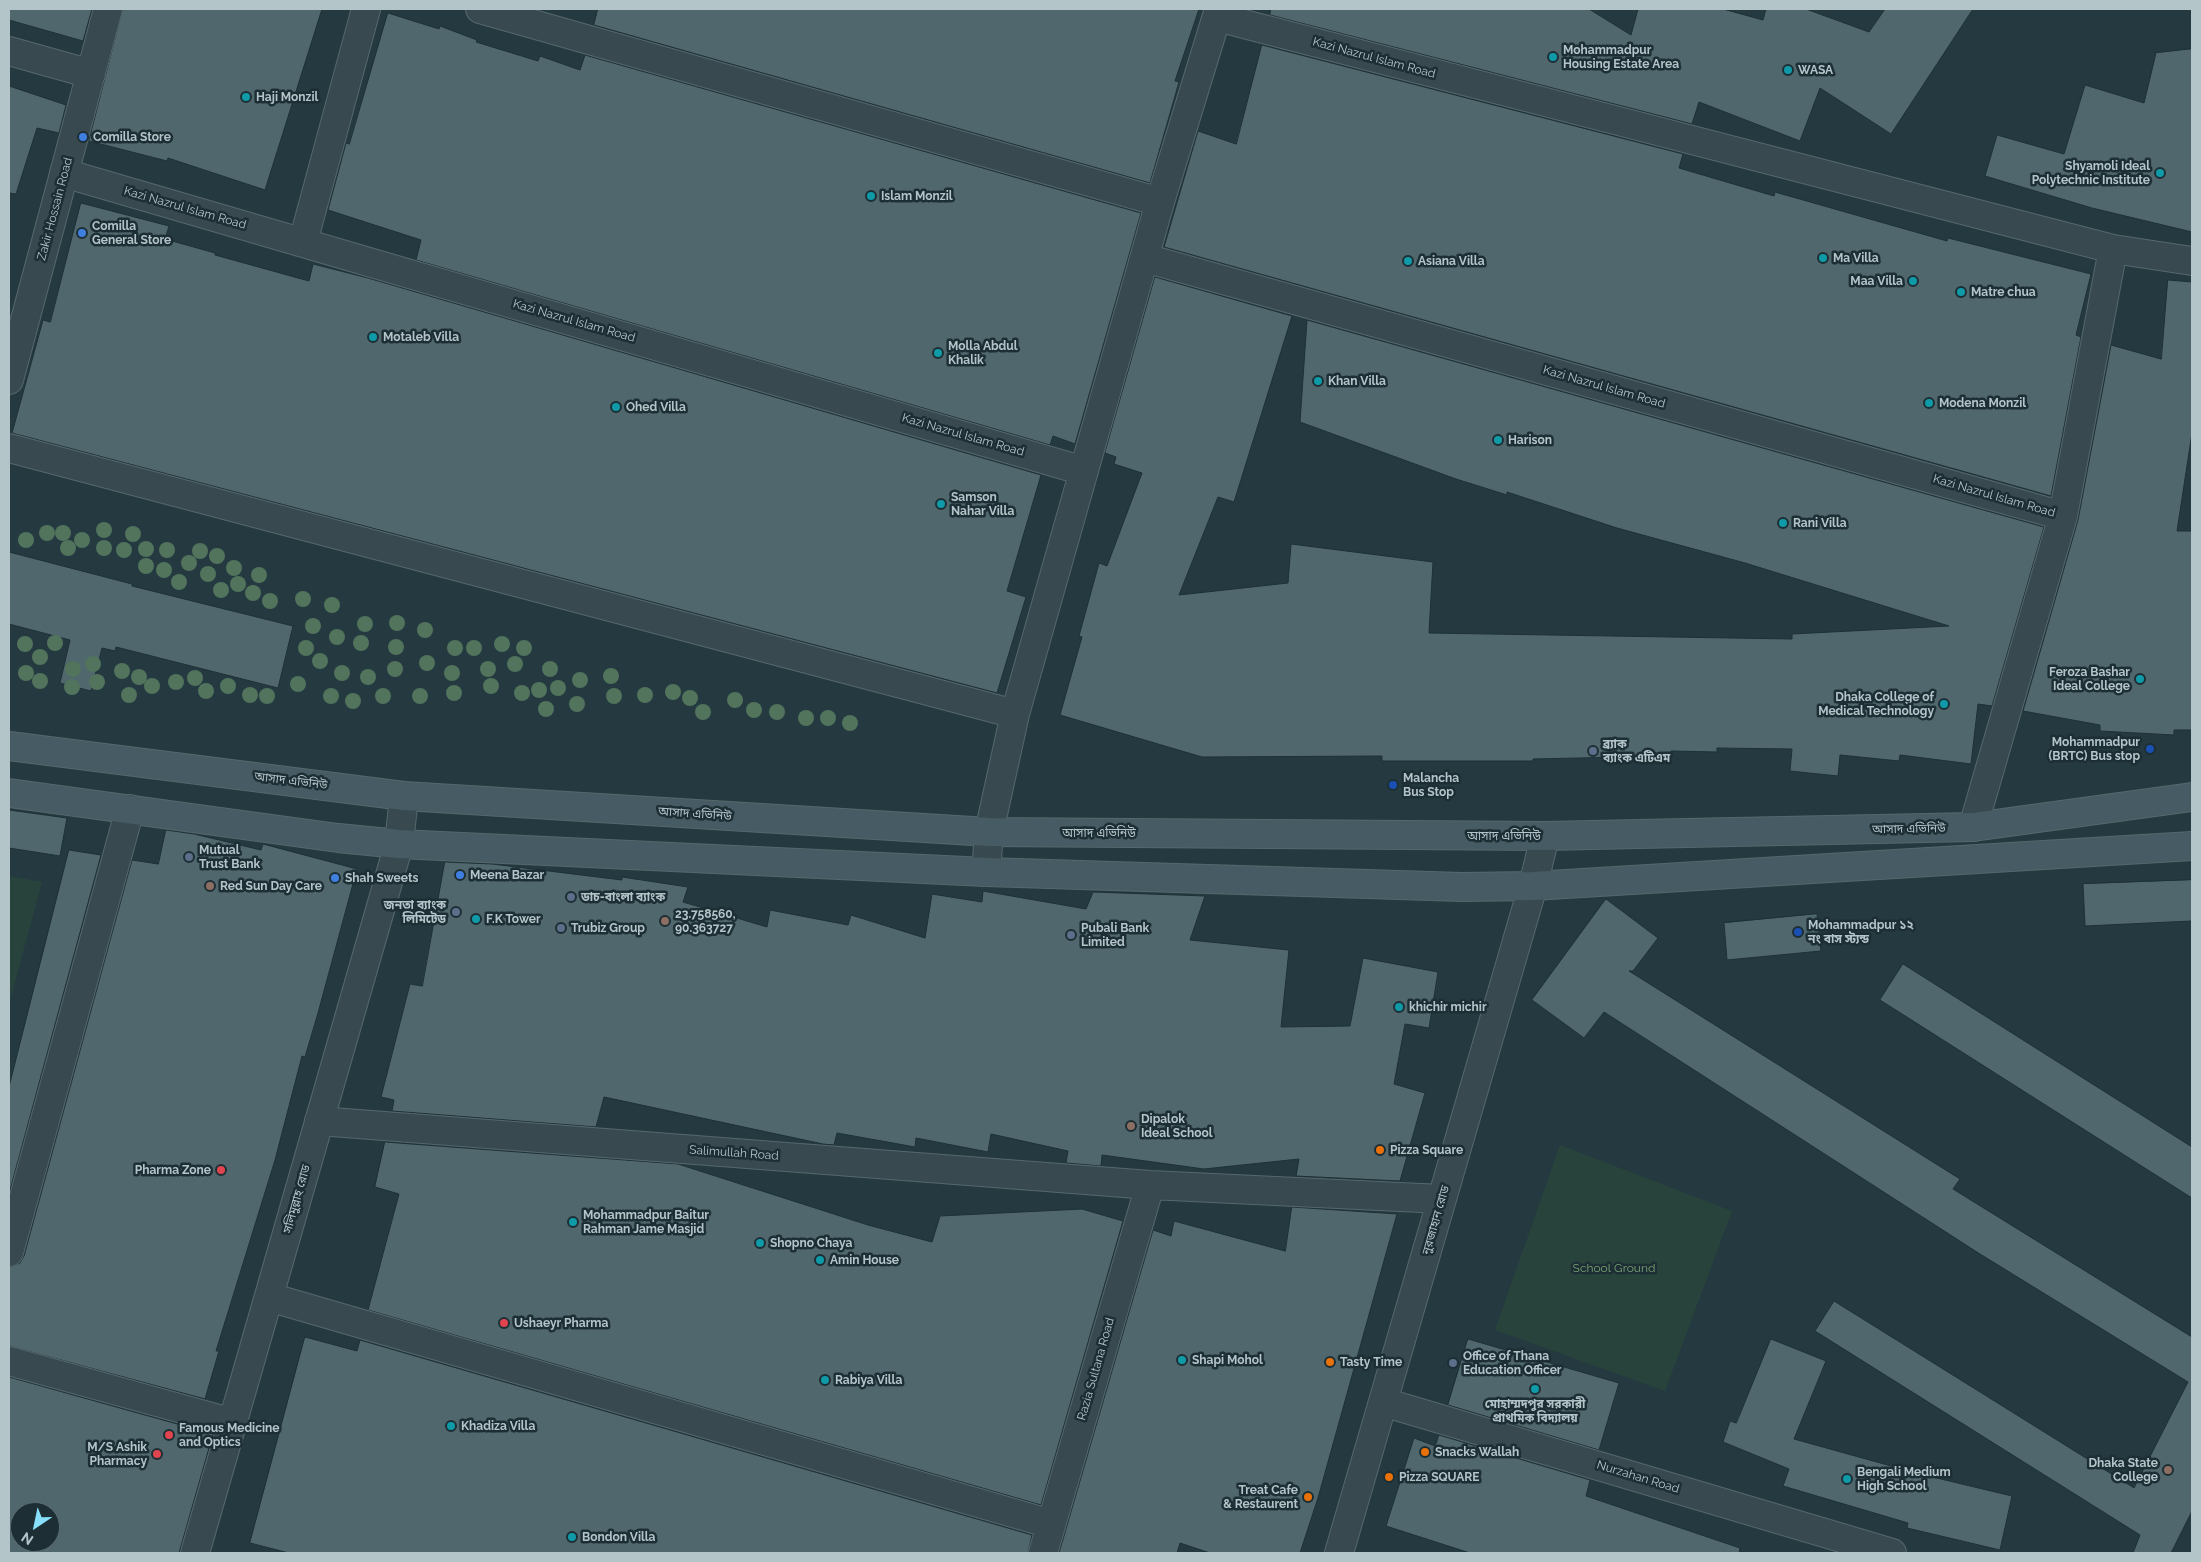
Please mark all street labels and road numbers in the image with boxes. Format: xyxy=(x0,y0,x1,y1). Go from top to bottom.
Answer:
street label: Kazi Nazrul Islam Road xyxy=(1311,35,1437,81)
street label: Zakir Hossain Road xyxy=(34,156,76,262)
street label: Kazi Nazrul Islam Road xyxy=(122,184,248,232)
street label: Kazi Nazrul Islam Road xyxy=(511,297,637,345)
street label: Kazi Nazrul Islam Road xyxy=(1541,363,1667,411)
street label: Kazi Nazrul Islam Road xyxy=(900,411,1026,459)
street label: Kazi Nazrul Islam Road xyxy=(1931,472,2057,520)
street label: আসাদ এভিনিউ xyxy=(254,769,328,793)
street label: আসাদ এভিনিউ xyxy=(658,804,732,824)
street label: আসাদ এভিনিউ xyxy=(1872,821,1946,837)
street label: আসাদ এভিনিউ xyxy=(1062,826,1136,840)
street label: আসাদ এভিনিউ xyxy=(1467,829,1541,843)
street label: Salimullah Road xyxy=(689,1143,779,1163)
street label: সলিমুল্লাহ রোড xyxy=(280,1163,314,1235)
street label: নুরজাহান রোড xyxy=(1419,1184,1453,1256)
street label: Razia Sultana Road xyxy=(1074,1316,1118,1422)
street label: Nurzahan Road xyxy=(1595,1458,1681,1496)

